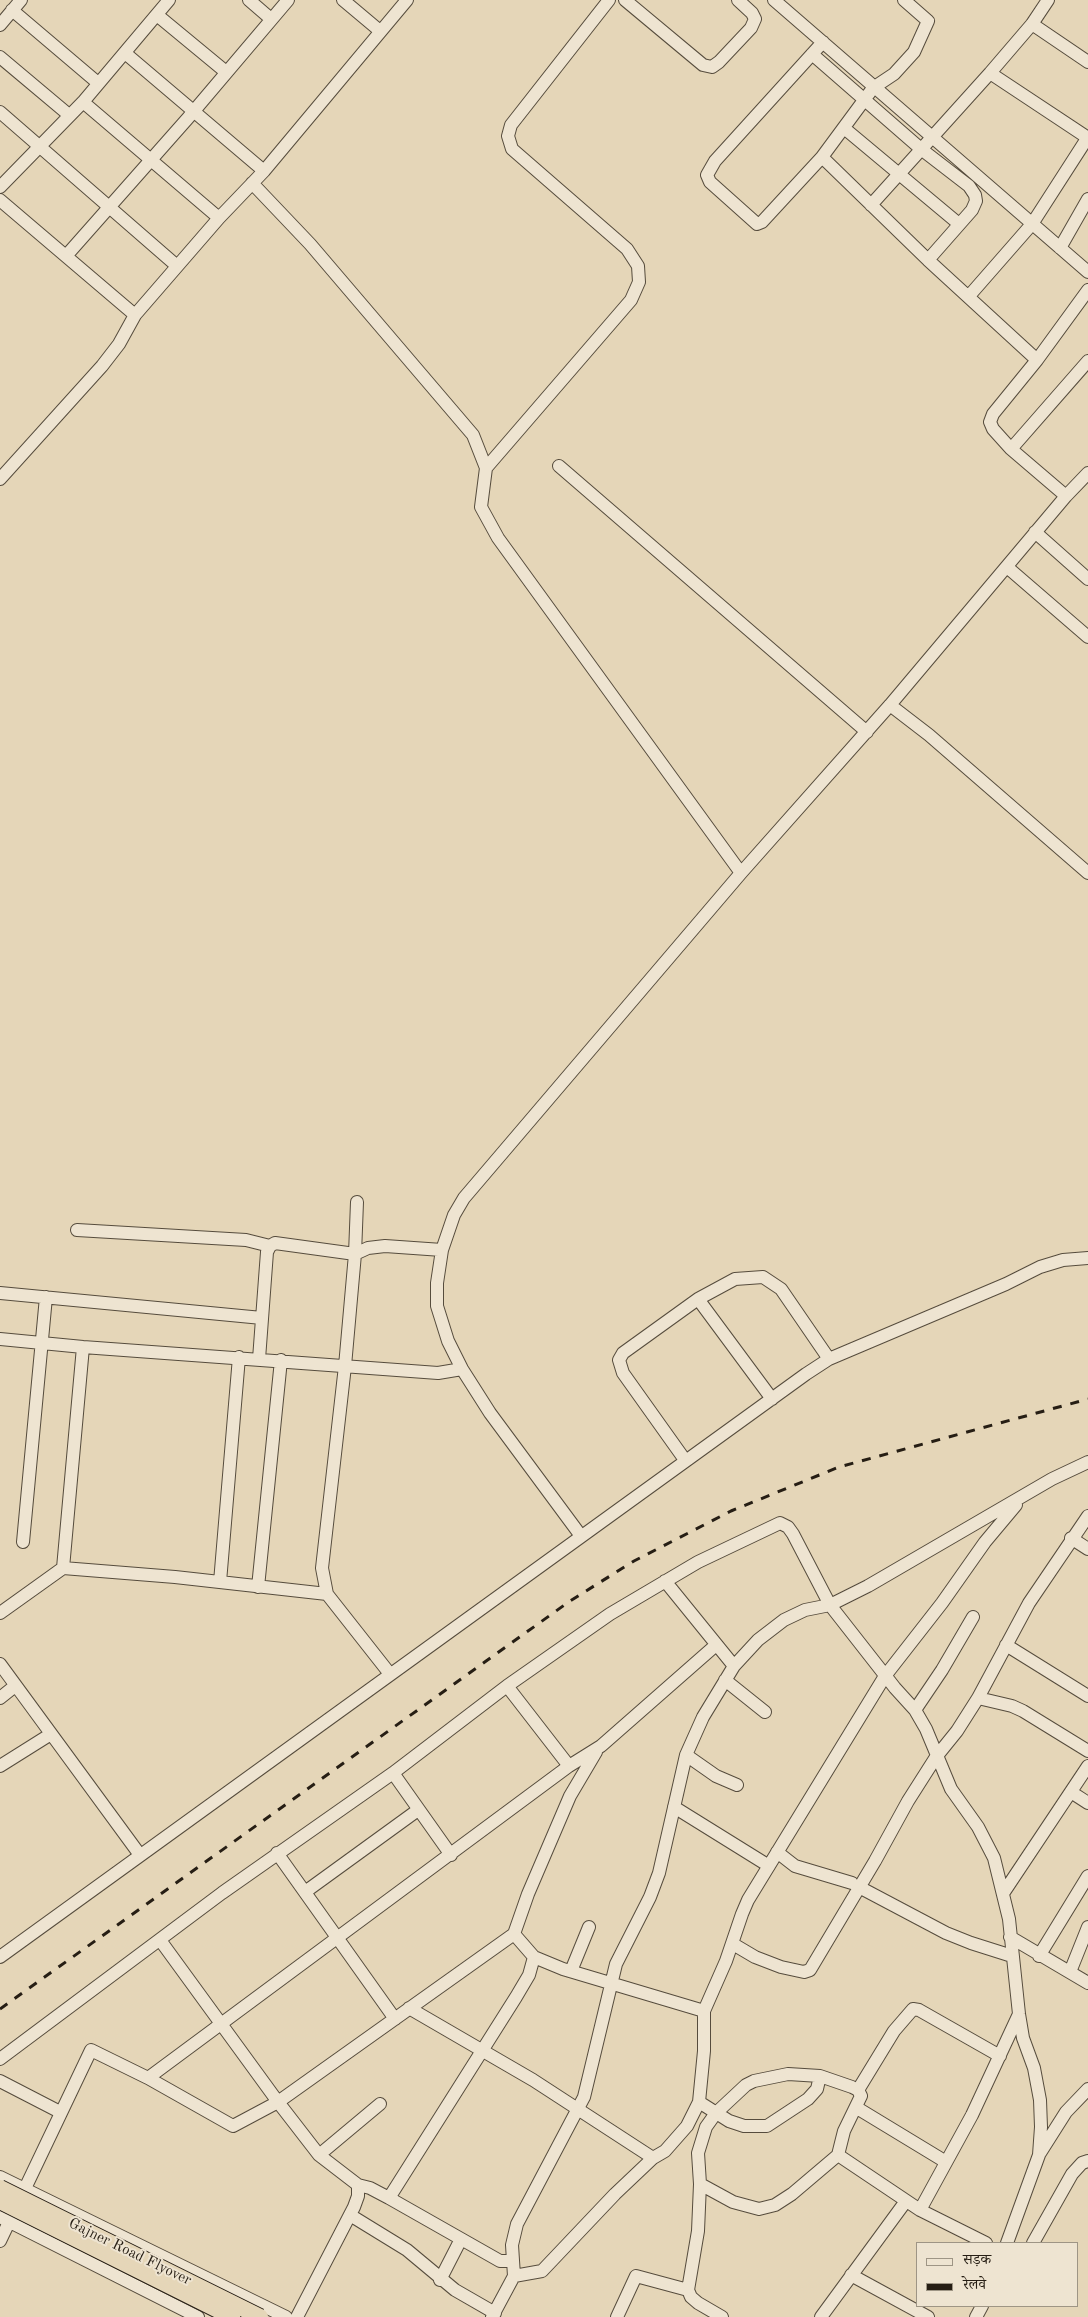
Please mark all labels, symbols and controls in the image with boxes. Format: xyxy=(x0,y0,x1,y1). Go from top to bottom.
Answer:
street label: Gajner Road Flyover xyxy=(66,2214,194,2290)
legend xyxy=(916,2242,1078,2307)
text: सड़क xyxy=(963,2253,991,2268)
text: रेलवे xyxy=(963,2278,986,2293)

